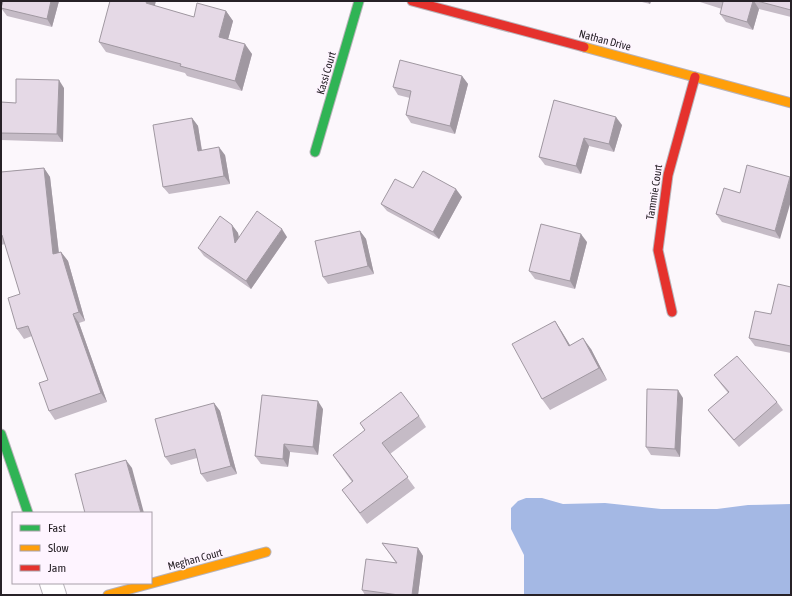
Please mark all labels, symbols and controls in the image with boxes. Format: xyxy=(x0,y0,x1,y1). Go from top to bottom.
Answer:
street label: Nathan Drive xyxy=(578,27,632,53)
street label: Kassi Court xyxy=(314,50,338,96)
street label: Tammie Court xyxy=(644,164,664,220)
legend xyxy=(12,512,152,584)
text: Fast xyxy=(48,521,66,535)
text: Slow xyxy=(48,541,69,555)
street label: Meghan Court xyxy=(166,546,224,572)
text: Jam xyxy=(48,561,66,575)

